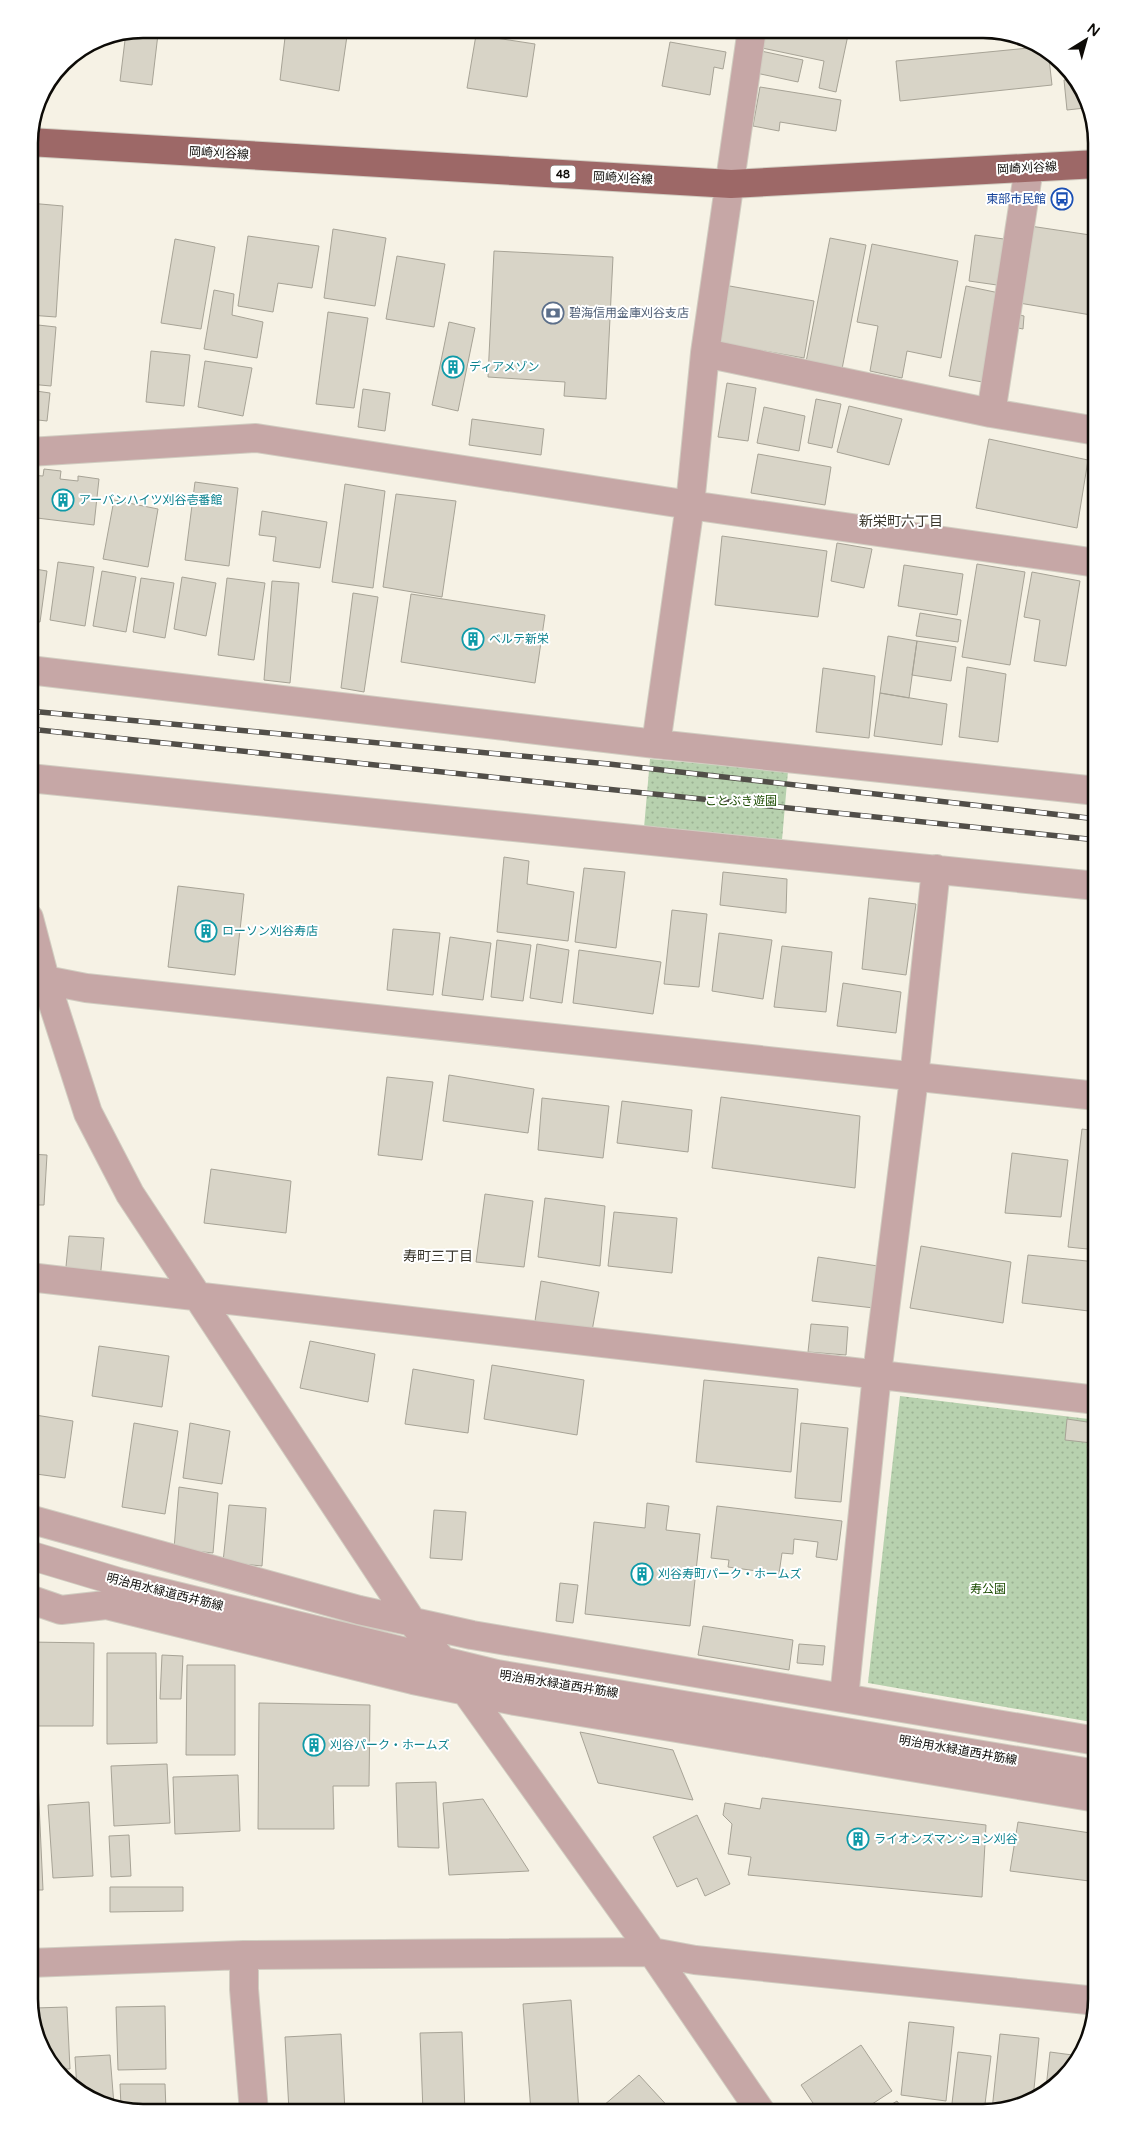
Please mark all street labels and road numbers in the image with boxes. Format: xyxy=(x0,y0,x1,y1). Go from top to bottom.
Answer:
street label: 岡崎刈谷線 xyxy=(189,144,249,162)
street label: 岡崎刈谷線 xyxy=(997,159,1057,177)
road number: 48 xyxy=(550,165,576,182)
street label: 岡崎刈谷線 xyxy=(593,169,653,187)
street label: 明治用水緑道西井筋線 xyxy=(105,1571,225,1613)
street label: 明治用水緑道西井筋線 xyxy=(499,1668,619,1700)
street label: 明治用水緑道西井筋線 xyxy=(898,1733,1018,1767)

